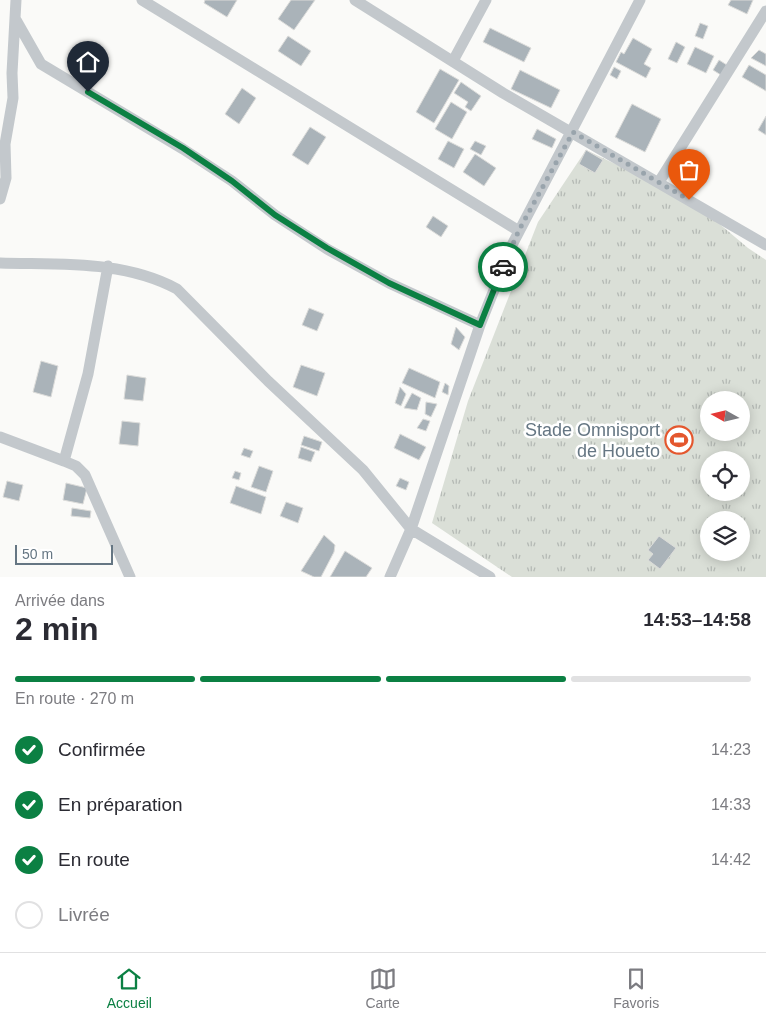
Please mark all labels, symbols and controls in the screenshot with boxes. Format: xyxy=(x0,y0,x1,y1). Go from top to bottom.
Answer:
pin xyxy=(67,41,109,92)
icon: home xyxy=(74,48,102,76)
pin xyxy=(668,149,710,200)
icon: bag xyxy=(675,156,703,184)
courier xyxy=(478,242,528,292)
icon: car xyxy=(489,253,517,281)
north arrow xyxy=(700,391,750,441)
map controls xyxy=(700,391,750,561)
place label: Stade Omnisport de Houeto xyxy=(525,420,660,461)
sports icon: Stade Omnisport de Houeto xyxy=(664,425,694,455)
button: locate xyxy=(700,451,750,501)
button: layers xyxy=(700,511,750,561)
scale bar xyxy=(15,542,112,565)
text: 50 m xyxy=(22,546,53,562)
text: Arrivée dans xyxy=(15,592,105,609)
text: 14:53–14:58 xyxy=(643,609,751,630)
text: 2 min xyxy=(15,611,99,647)
text: En route · 270 m xyxy=(15,690,134,707)
icon: check xyxy=(15,736,43,764)
text: Confirmée xyxy=(58,739,146,760)
text: 14:23 xyxy=(711,741,751,758)
icon: check xyxy=(15,791,43,819)
text: En préparation xyxy=(58,794,183,815)
text: 14:33 xyxy=(711,796,751,813)
icon: check xyxy=(15,846,43,874)
text: En route xyxy=(58,849,130,870)
text: 14:42 xyxy=(711,851,751,868)
text: Livrée xyxy=(58,904,110,925)
tab: Accueil xyxy=(107,965,152,1011)
tab: Carte xyxy=(365,965,400,1011)
tab: Favoris xyxy=(613,965,659,1011)

